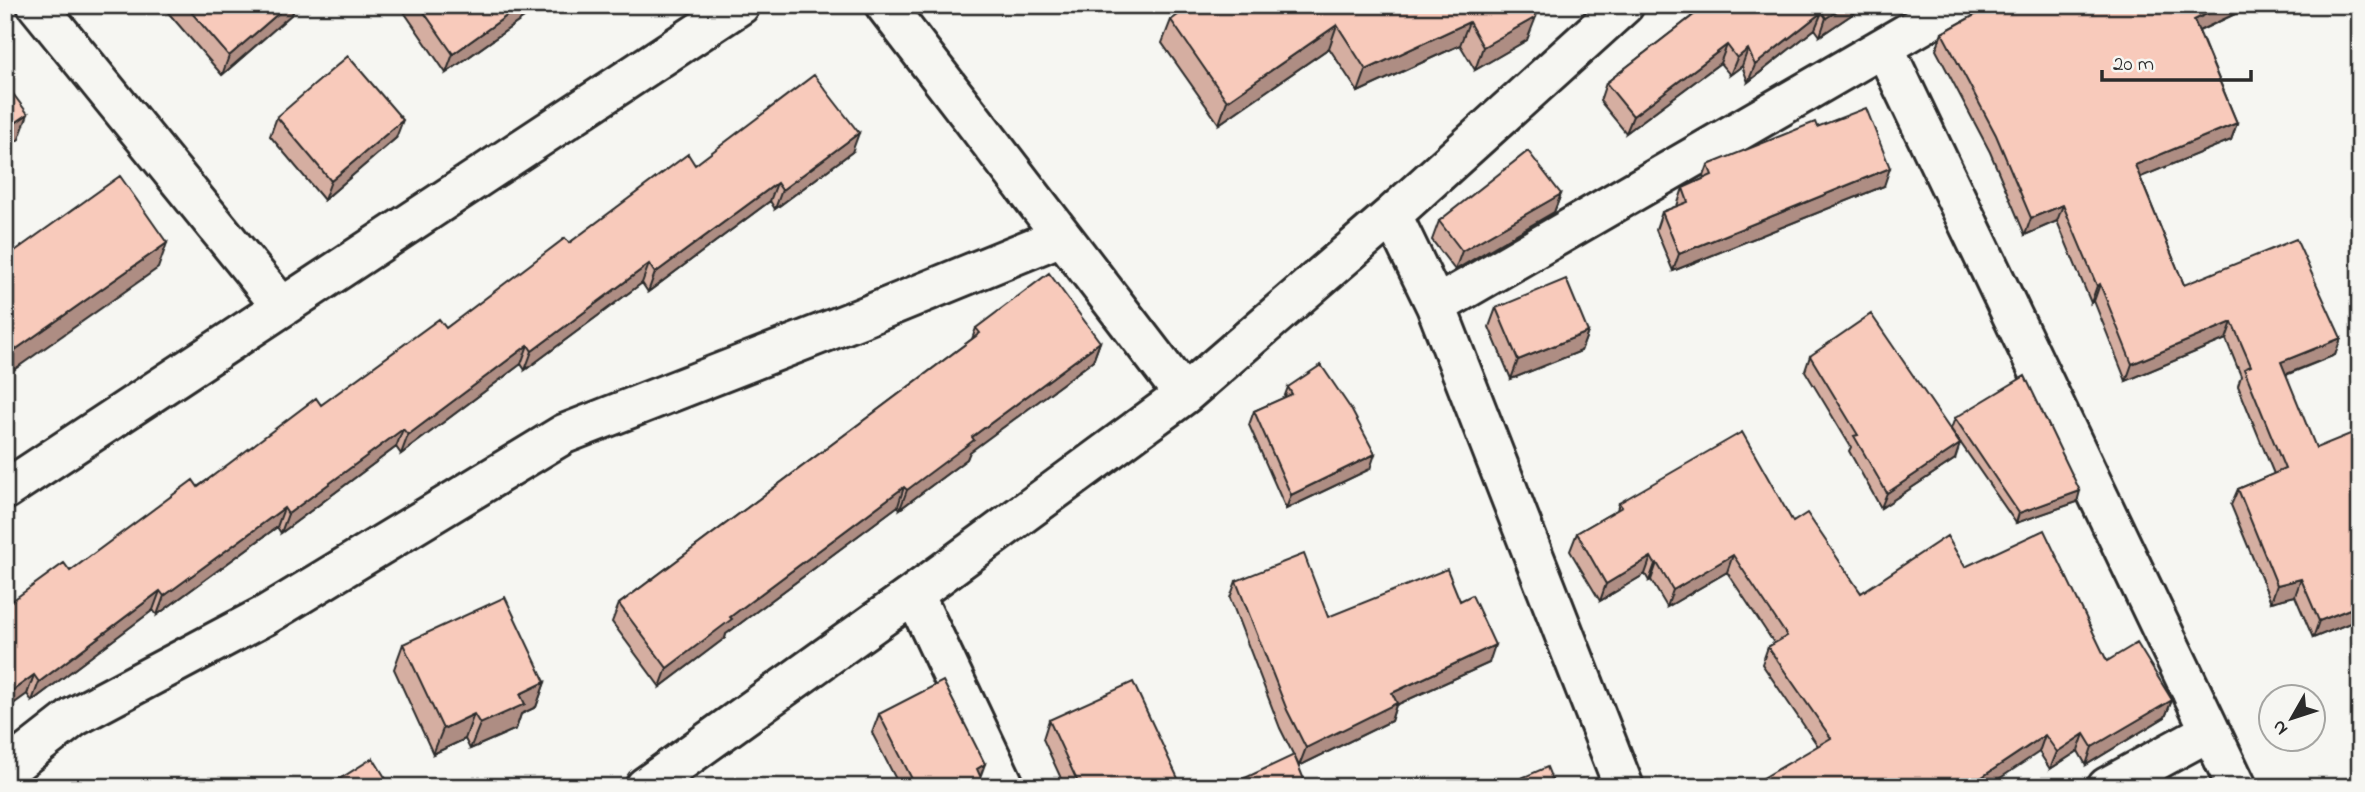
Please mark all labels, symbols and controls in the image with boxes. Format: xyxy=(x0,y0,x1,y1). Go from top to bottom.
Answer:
scale bar xyxy=(2102,38,2251,82)
text: 20 m xyxy=(2113,50,2154,80)
north arrow xyxy=(2256,684,2326,754)
text: N xyxy=(2266,714,2295,741)

